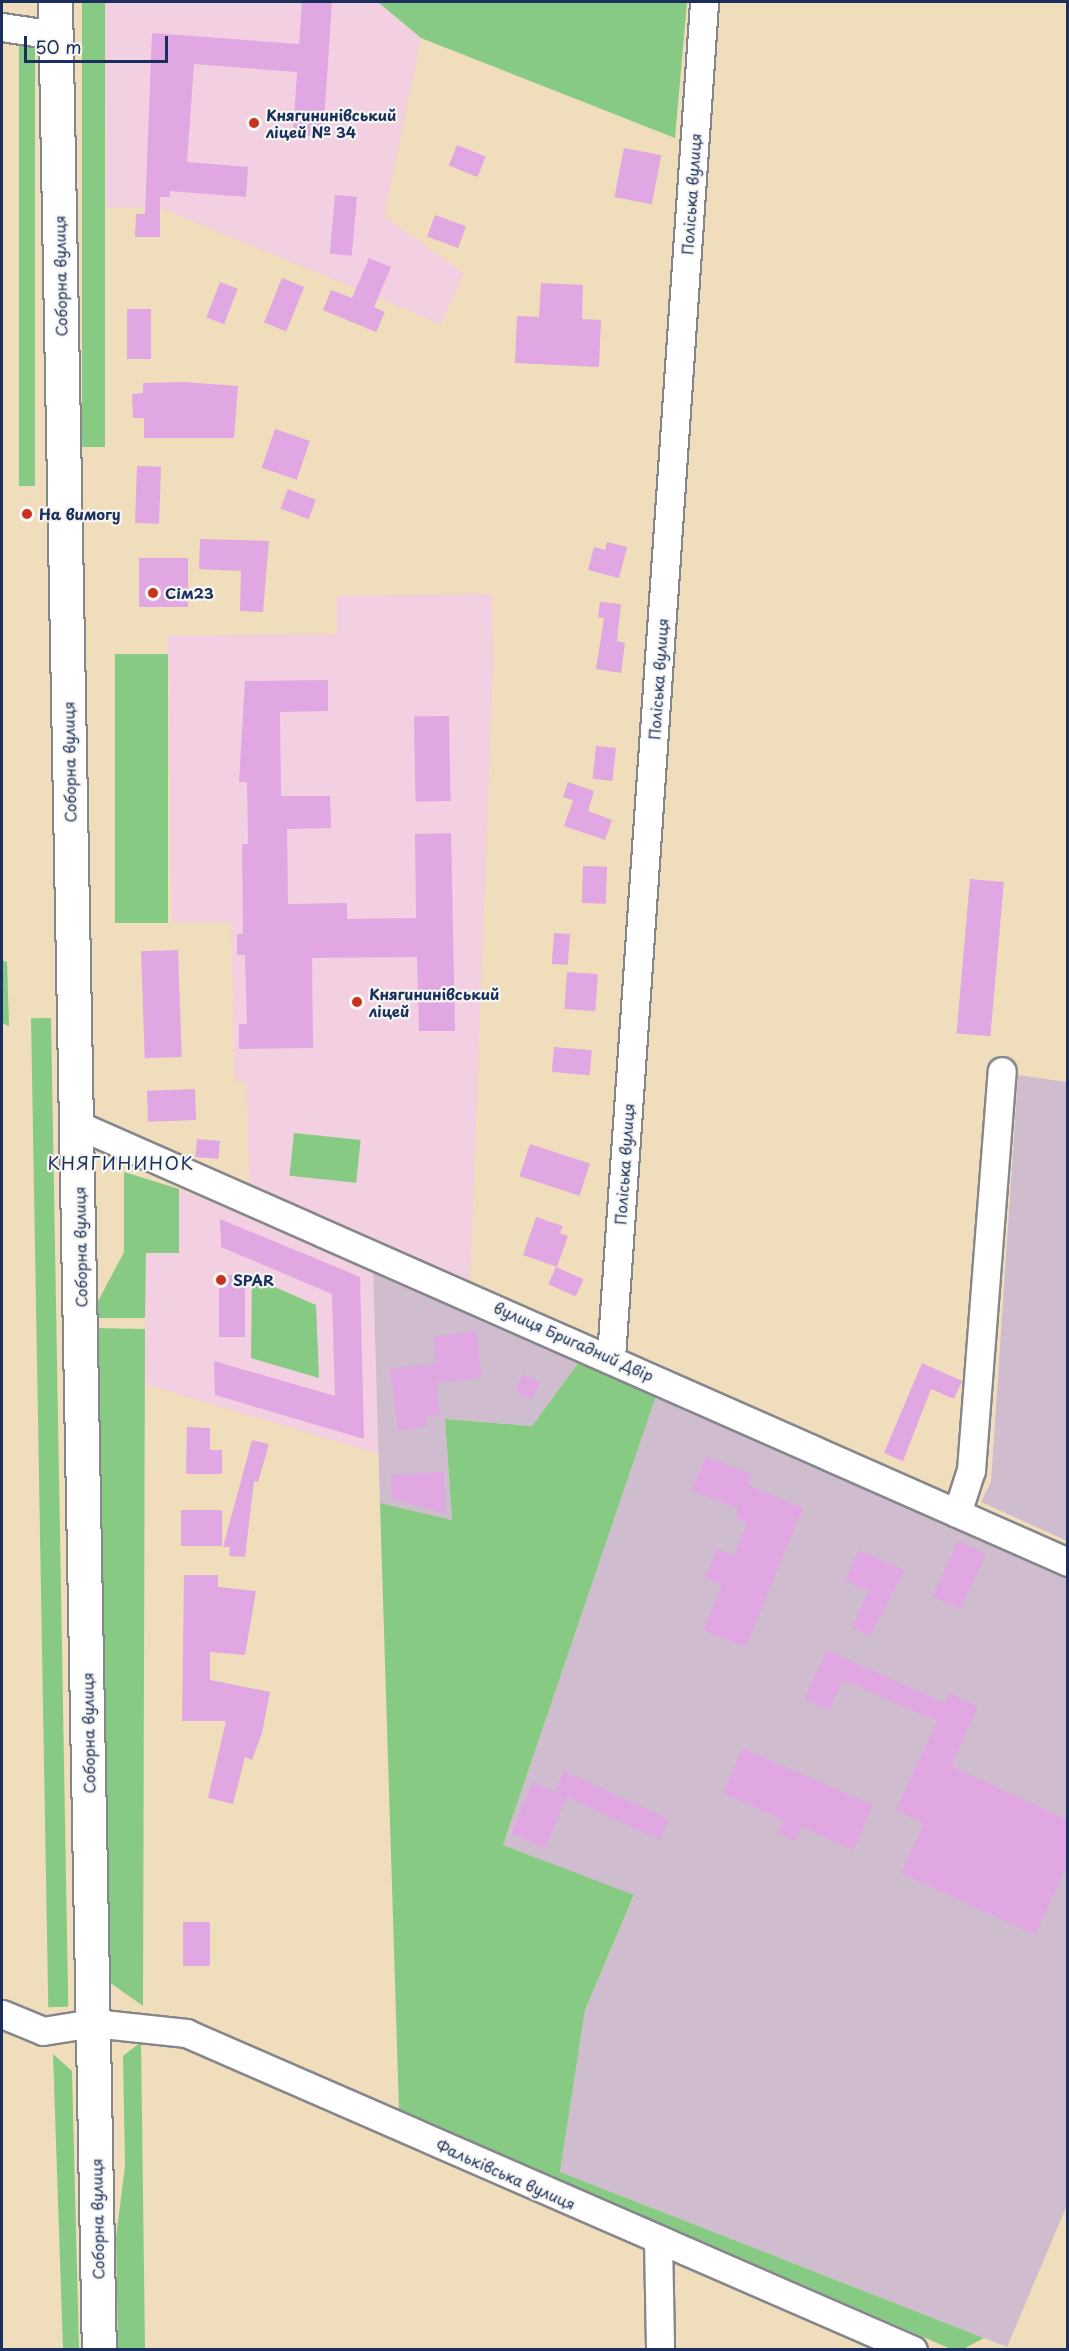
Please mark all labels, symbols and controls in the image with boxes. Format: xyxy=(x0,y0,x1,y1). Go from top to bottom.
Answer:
scale bar xyxy=(27,24,171,62)
text: 50 m xyxy=(35,33,82,60)
place label: Княгининівський ліцей № 34 xyxy=(266,105,396,140)
marker: Княгининівський ліцей № 34 xyxy=(247,116,261,130)
street label: Поліська вулиця xyxy=(678,132,704,256)
street label: Соборна вулиця xyxy=(50,215,70,337)
place label: На вимогу xyxy=(39,505,120,523)
marker: На вимогу xyxy=(20,507,34,521)
place label: Сім23 xyxy=(165,584,214,602)
marker: Сім23 xyxy=(146,586,160,600)
street label: Поліська вулиця xyxy=(645,617,671,741)
street label: Соборна вулиця xyxy=(59,701,79,823)
place label: Княгининівський ліцей xyxy=(369,984,499,1019)
marker: Княгининівський ліцей xyxy=(350,995,364,1009)
street label: Поліська вулиця xyxy=(611,1102,637,1226)
district label: КНЯГИНИНОК xyxy=(48,1152,194,1174)
street label: Соборна вулиця xyxy=(70,1186,90,1308)
place label: SPAR xyxy=(233,1271,274,1289)
marker: SPAR xyxy=(214,1273,228,1287)
street label: вулиця Бригадний Двір xyxy=(491,1297,657,1385)
street label: Соборна вулиця xyxy=(78,1672,98,1794)
street label: Фальківська вулиця xyxy=(433,2135,579,2213)
street label: Соборна вулиця xyxy=(87,2158,107,2280)

